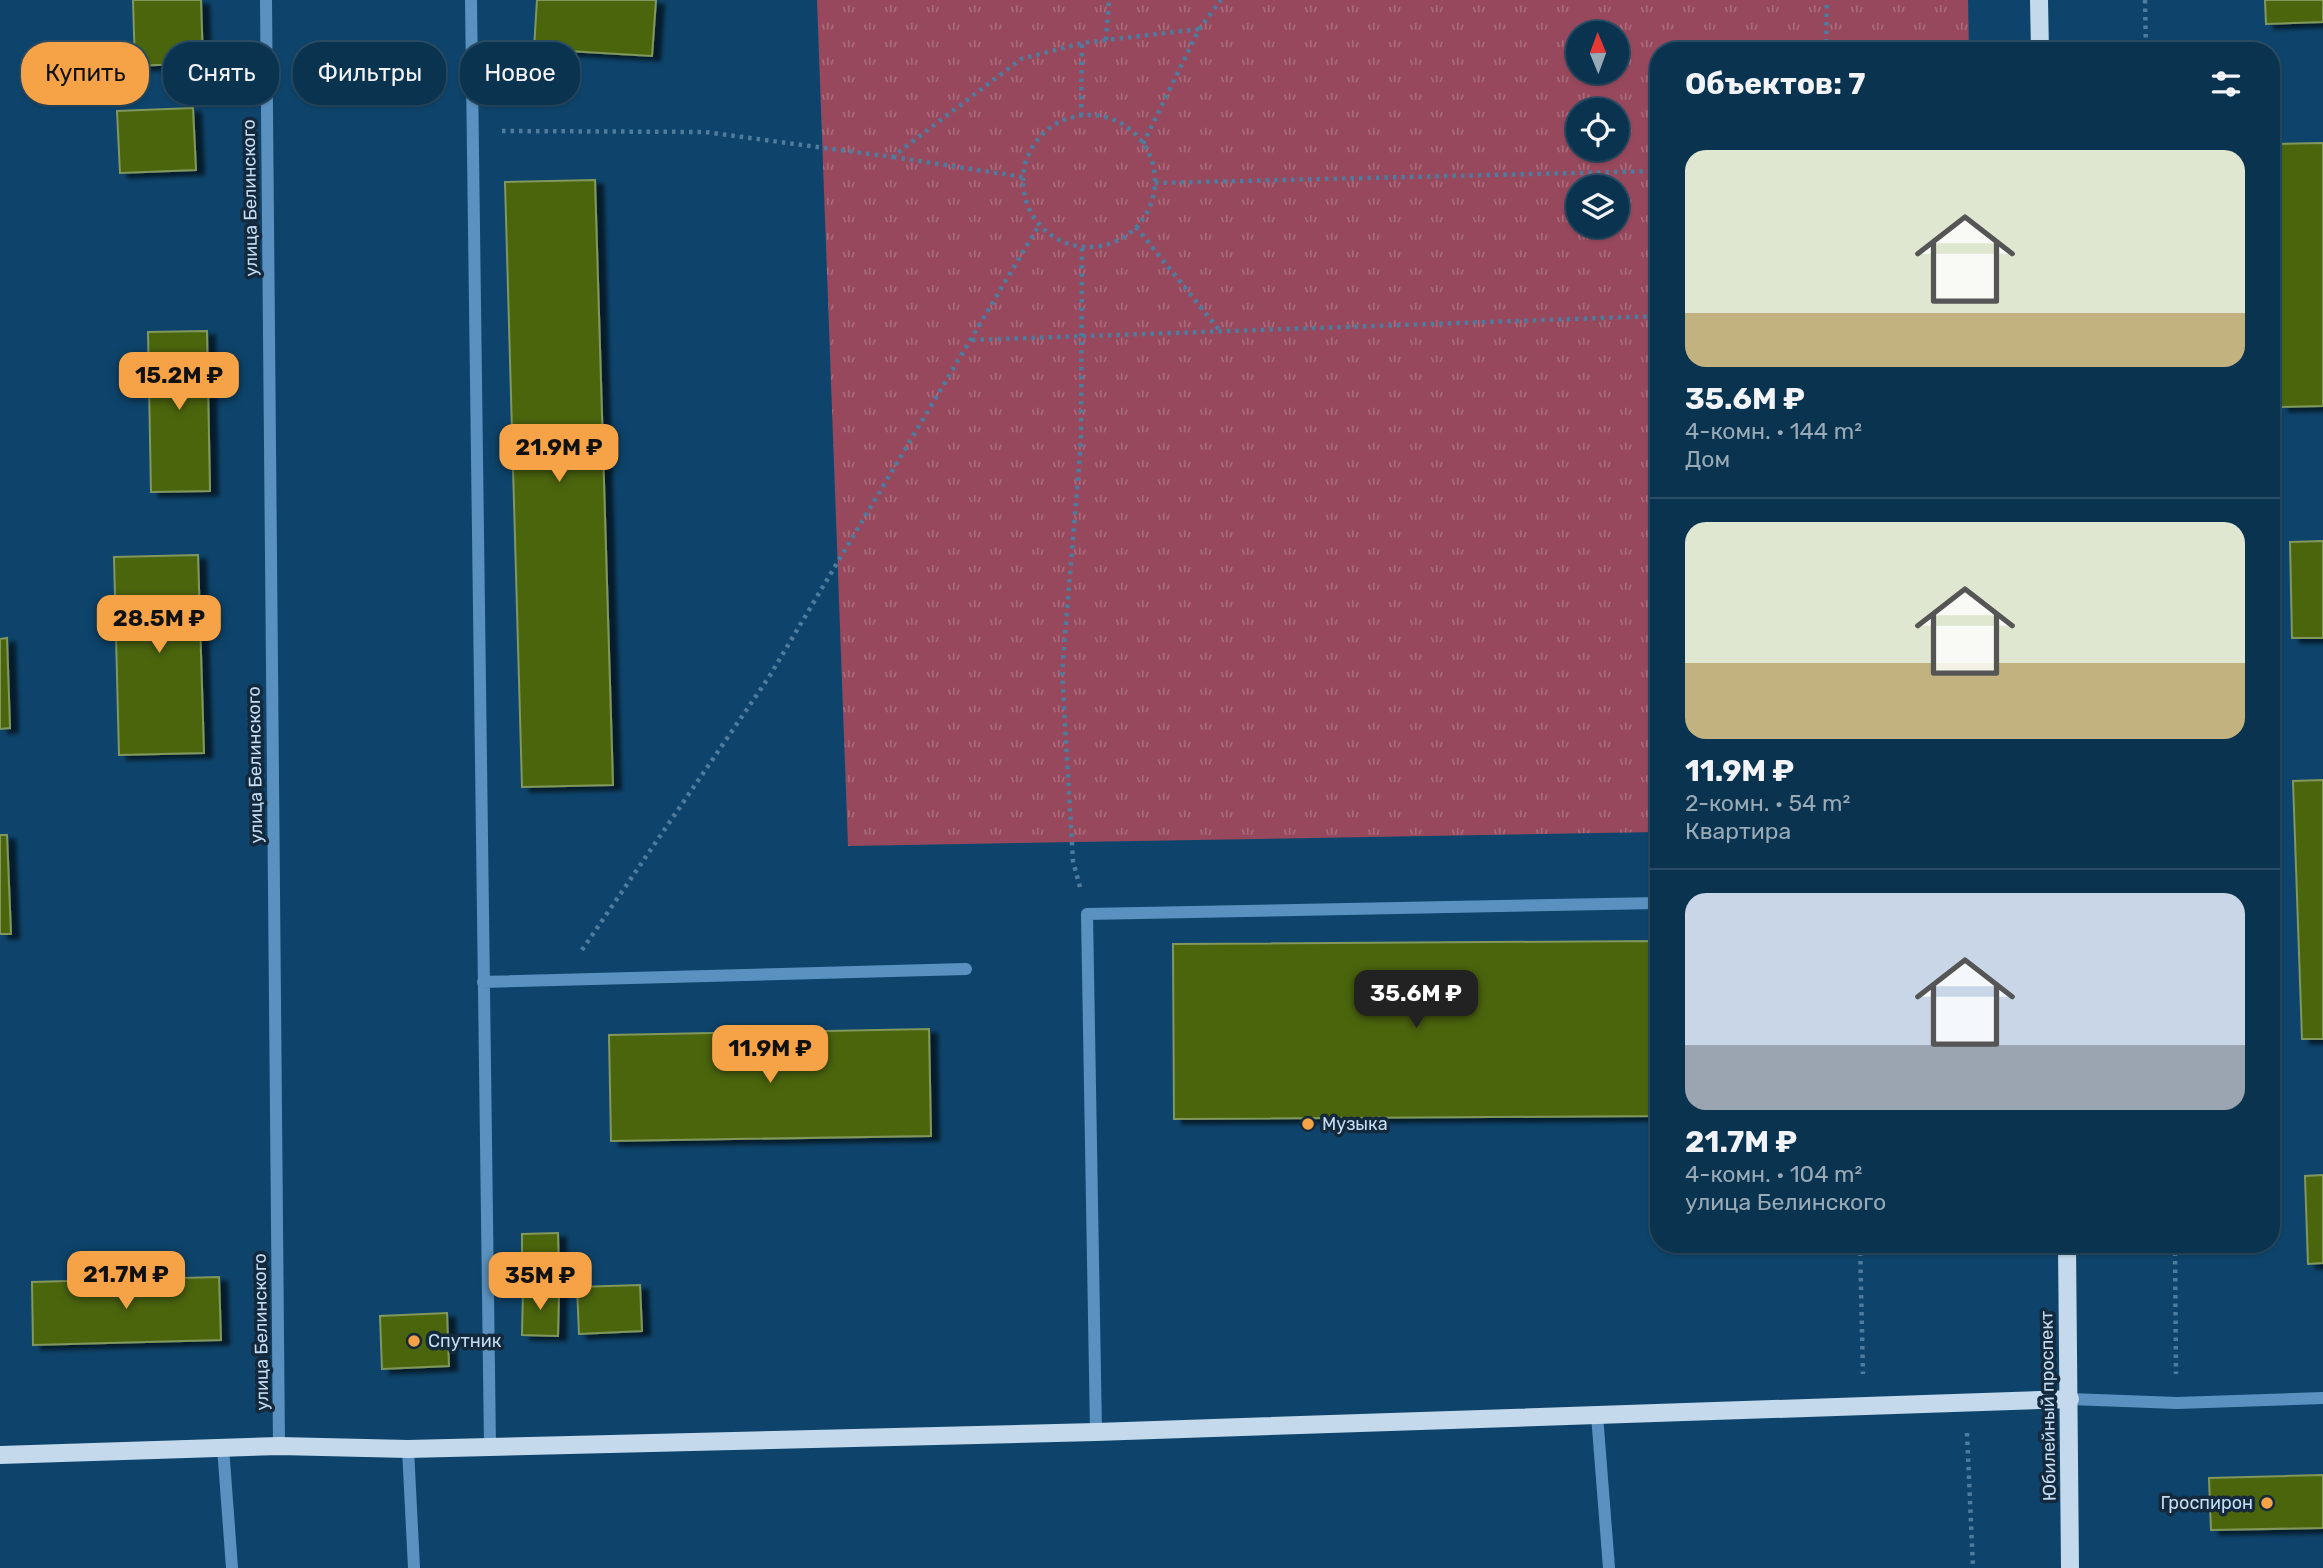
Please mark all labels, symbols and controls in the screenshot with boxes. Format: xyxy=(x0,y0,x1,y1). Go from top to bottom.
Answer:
north arrow xyxy=(1566,21,1629,84)
map controls xyxy=(1566,21,1629,238)
chip: Купить xyxy=(21,42,149,105)
chip: Снять xyxy=(163,42,279,105)
chip: Фильтры xyxy=(293,42,446,105)
chip: Новое xyxy=(460,42,580,105)
icon: filters xyxy=(2207,65,2245,103)
text: Объектов: 7 xyxy=(1685,66,1866,102)
button: locate xyxy=(1566,98,1629,161)
street label: улица Белинского xyxy=(238,119,262,277)
button: layers xyxy=(1566,175,1629,238)
icon: home xyxy=(1902,196,2028,322)
pin: 15.2M ₽ xyxy=(114,352,244,412)
text: 15.2M ₽ xyxy=(135,361,223,389)
text: 35.6M ₽ xyxy=(1685,381,1805,417)
text: 4-комн. · 144 m² xyxy=(1685,417,1862,445)
pin: 21.9M ₽ xyxy=(494,424,624,484)
text: 21.9M ₽ xyxy=(515,433,603,461)
text: Дом xyxy=(1685,445,1730,473)
icon: home xyxy=(1902,568,2028,694)
pin: 28.5M ₽ xyxy=(94,596,224,655)
text: 28.5M ₽ xyxy=(113,604,205,632)
street label: улица Белинского xyxy=(243,686,267,844)
text: 11.9M ₽ xyxy=(1685,753,1794,789)
text: 2-комн. · 54 m² xyxy=(1685,789,1850,817)
text: Квартира xyxy=(1685,817,1791,845)
icon: home xyxy=(1902,939,2028,1065)
pin: 35.6M ₽ xyxy=(1351,970,1481,1030)
text: 35.6M ₽ xyxy=(1370,979,1462,1007)
pin: 11.9M ₽ xyxy=(705,1026,835,1085)
text: 11.9M ₽ xyxy=(728,1034,812,1062)
place label: Музыка xyxy=(1322,1113,1388,1135)
marker: Музыка xyxy=(1300,1116,1316,1132)
text: 21.7M ₽ xyxy=(1685,1124,1797,1160)
text: 4-комн. · 104 m² xyxy=(1685,1160,1862,1188)
text: улица Белинского xyxy=(1685,1188,1886,1216)
pin: 21.7M ₽ xyxy=(61,1252,191,1311)
pin: 35M ₽ xyxy=(491,1252,589,1312)
street label: улица Белинского xyxy=(249,1253,273,1411)
text: 21.7M ₽ xyxy=(83,1260,169,1288)
text: 35M ₽ xyxy=(505,1261,575,1289)
street label: Юбилейный проспект xyxy=(2035,1311,2061,1501)
place label: Спутник xyxy=(428,1330,502,1352)
marker: Спутник xyxy=(406,1333,422,1349)
place label: Гроспирон xyxy=(2160,1492,2253,1514)
marker: Гроспирон xyxy=(2259,1495,2275,1511)

